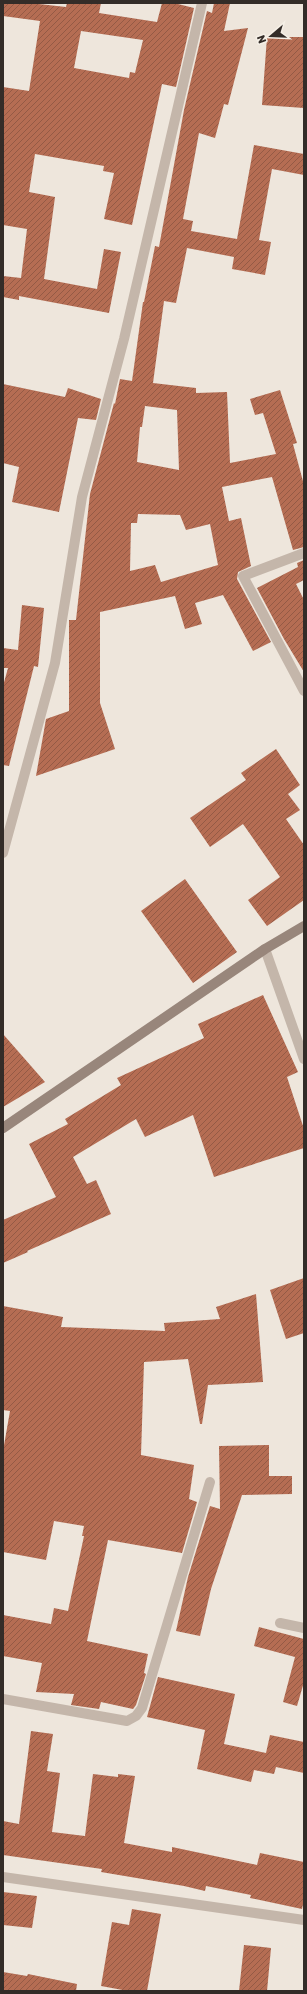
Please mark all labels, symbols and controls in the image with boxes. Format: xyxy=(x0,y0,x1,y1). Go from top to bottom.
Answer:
north arrow xyxy=(251,16,291,56)
text: N xyxy=(255,33,269,45)

